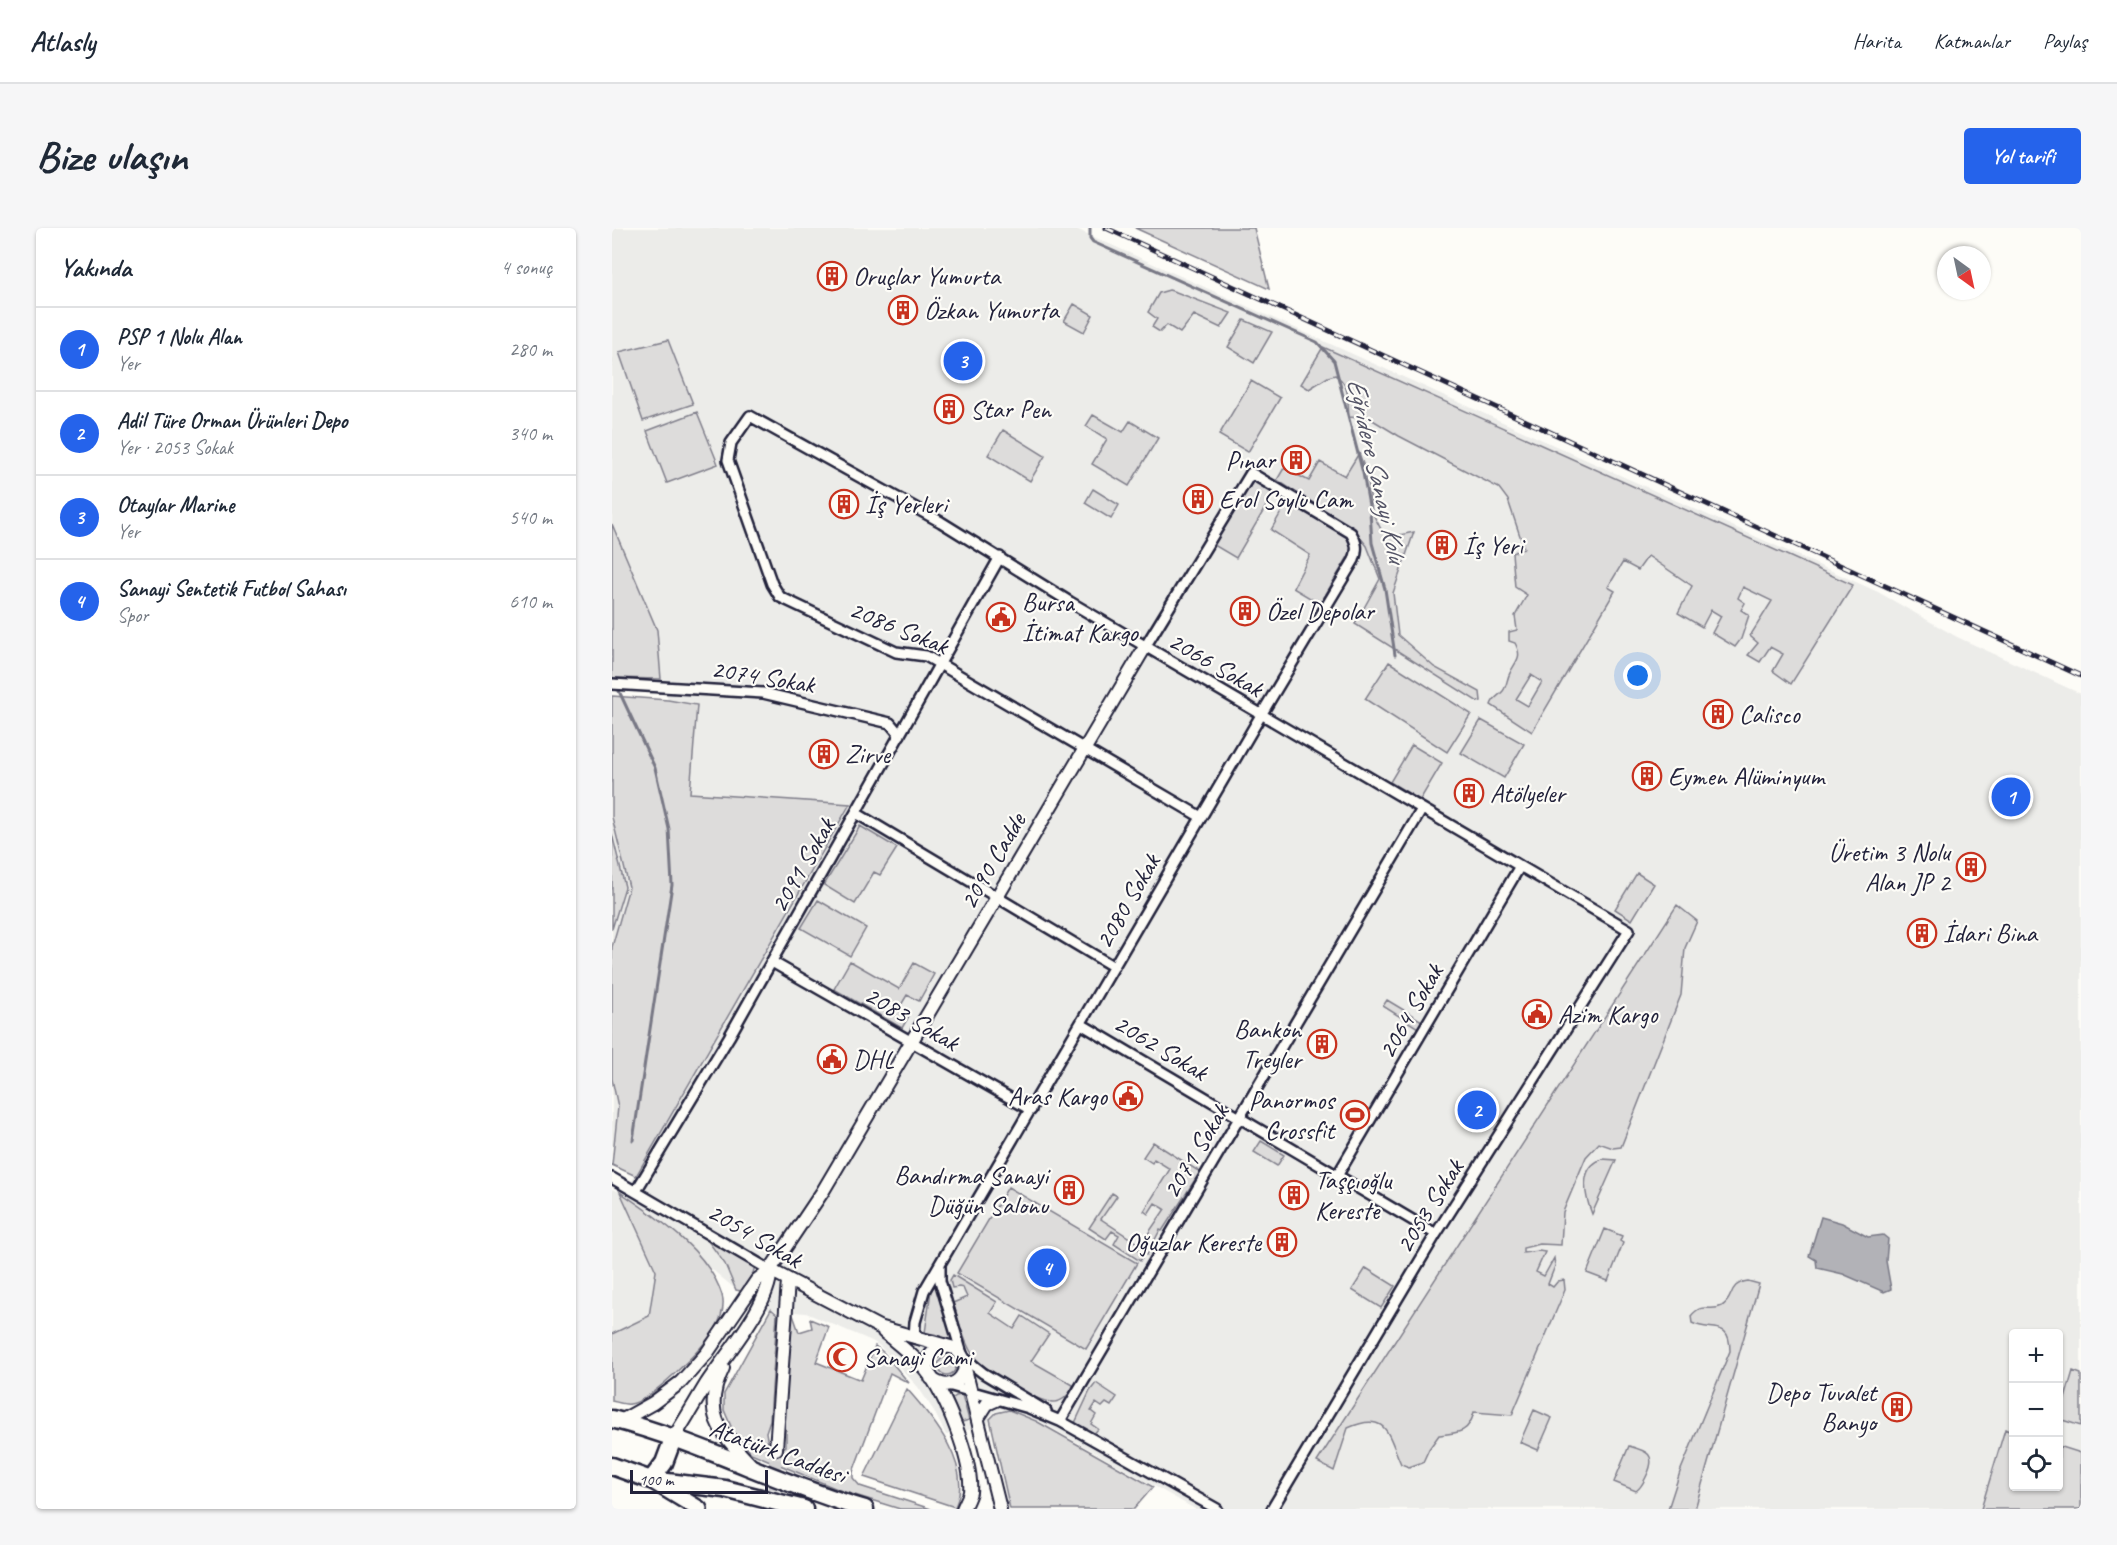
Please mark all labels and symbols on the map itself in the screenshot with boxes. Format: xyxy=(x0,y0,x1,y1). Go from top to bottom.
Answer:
north arrow xyxy=(1937,246,1991,300)
building icon: Oruçlar Yumurta xyxy=(816,260,848,292)
place label: Oruçlar Yumurta xyxy=(853,260,1002,293)
building icon: Özkan Yumurta xyxy=(887,294,919,326)
place label: Özkan Yumurta xyxy=(924,294,1060,327)
pin: 3 xyxy=(944,338,982,384)
water label: Eğridere Sanayi Kolu xyxy=(1339,375,1416,569)
building icon: Star Pen xyxy=(933,393,965,425)
place label: Star Pen xyxy=(970,393,1052,426)
place label: Pınar xyxy=(1226,444,1277,477)
building icon: Pınar xyxy=(1280,444,1312,476)
building icon: Erol Soylu Cam xyxy=(1182,483,1214,515)
place label: Erol Soylu Cam xyxy=(1219,483,1355,516)
building icon: İş Yerleri xyxy=(828,488,860,520)
place label: İş Yerleri xyxy=(865,488,950,521)
building icon: İş Yeri xyxy=(1426,529,1458,561)
place label: İş Yeri xyxy=(1463,529,1526,562)
place label: Bursa İtimat Kargo xyxy=(1022,586,1139,649)
street label: 2086 Sokak xyxy=(844,593,955,663)
building icon: Özel Depolar xyxy=(1229,595,1261,627)
place label: Özel Depolar xyxy=(1266,595,1375,628)
public building icon: Bursa İtimat Kargo xyxy=(985,601,1017,633)
street label: 2066 Sokak xyxy=(1162,624,1270,705)
street label: 2074 Sokak xyxy=(709,652,818,701)
your location xyxy=(1623,661,1652,690)
building icon: Calisco xyxy=(1702,698,1734,730)
place label: Calisco xyxy=(1739,698,1801,731)
building icon: Zirve xyxy=(808,738,840,770)
place label: Zirve xyxy=(845,738,891,771)
building icon: Eymen Alüminyum xyxy=(1631,760,1663,792)
place label: Eymen Alüminyum xyxy=(1668,760,1826,793)
pin: 1 xyxy=(1992,774,2030,820)
building icon: Atölyeler xyxy=(1453,777,1485,809)
place label: Atölyeler xyxy=(1490,777,1567,810)
street label: 2090 Cadde xyxy=(952,806,1034,915)
street label: 2091 Sokak xyxy=(762,811,843,919)
place label: Üretim 3 Nolu Alan JP 2 xyxy=(1829,836,1952,899)
street label: 2080 Sokak xyxy=(1087,847,1168,955)
building icon: Üretim 3 Nolu Alan JP 2 xyxy=(1955,851,1987,883)
building icon: İdari Bina xyxy=(1906,917,1938,949)
place label: İdari Bina xyxy=(1943,917,2039,950)
street label: 2064 Sokak xyxy=(1370,957,1451,1065)
street label: 2083 Sokak xyxy=(858,978,966,1059)
public building icon: Azim Kargo xyxy=(1521,998,1553,1030)
place label: Azim Kargo xyxy=(1558,998,1659,1031)
street label: 2062 Sokak xyxy=(1108,1006,1215,1089)
place label: Bankon Treyler xyxy=(1234,1013,1304,1076)
building icon: Bankon Treyler xyxy=(1306,1028,1338,1060)
public building icon: DHL xyxy=(816,1043,848,1075)
place label: DHL xyxy=(853,1043,895,1076)
place label: Aras Kargo xyxy=(1008,1080,1109,1113)
public building icon: Aras Kargo xyxy=(1112,1080,1144,1112)
place label: Panormos Crossfit xyxy=(1249,1084,1336,1147)
pin: 2 xyxy=(1458,1088,1496,1132)
street label: 2071 Sokak xyxy=(1154,1097,1237,1204)
sports icon: Panormos Crossfit xyxy=(1339,1099,1371,1131)
street label: 2053 Sokak xyxy=(1388,1152,1472,1259)
place label: Bandırma Sanayi Düğün Salonu xyxy=(894,1159,1051,1222)
place label: Taşçıoğlu Kereste xyxy=(1315,1164,1393,1227)
building icon: Bandırma Sanayi Düğün Salonu xyxy=(1053,1174,1085,1206)
building icon: Taşçıoğlu Kereste xyxy=(1278,1179,1310,1211)
street label: 2054 Sokak xyxy=(701,1195,809,1276)
place label: Oğuzlar Kereste xyxy=(1125,1226,1263,1259)
building icon: Oğuzlar Kereste xyxy=(1266,1226,1298,1258)
pin: 4 xyxy=(1028,1246,1066,1290)
mosque icon: Sanayi Cami xyxy=(826,1341,858,1373)
place label: Sanayi Cami xyxy=(863,1341,975,1374)
place label: Depo Tuvalet Banyo xyxy=(1766,1376,1879,1439)
building icon: Depo Tuvalet Banyo xyxy=(1881,1391,1913,1423)
street label: Atatürk Caddesi xyxy=(705,1412,853,1492)
scale bar xyxy=(630,1467,768,1494)

